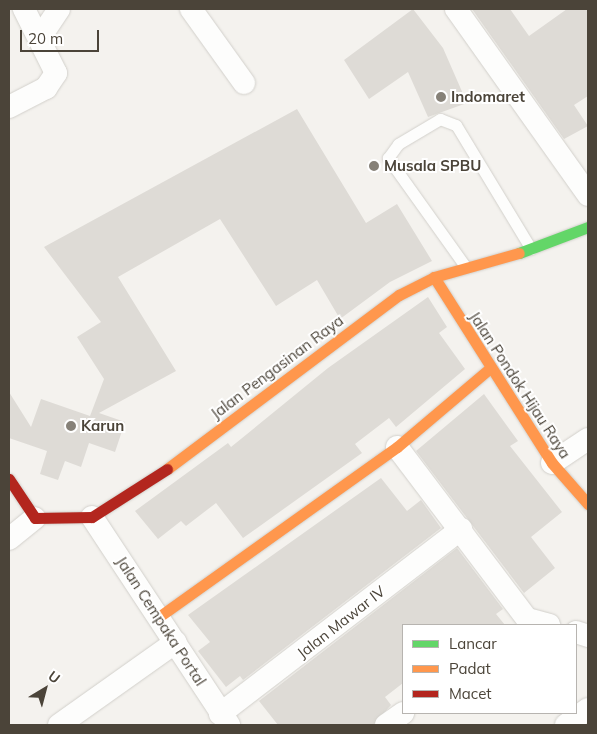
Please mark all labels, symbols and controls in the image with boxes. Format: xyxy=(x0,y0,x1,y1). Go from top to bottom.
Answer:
scale bar xyxy=(22,20,101,52)
text: 20 m xyxy=(28,29,63,48)
place label: Indomaret xyxy=(451,88,525,106)
marker: Indomaret xyxy=(435,91,447,103)
place label: Musala SPBU xyxy=(384,157,481,175)
marker: Musala SPBU xyxy=(368,160,380,172)
street label: Jalan Pondok Hijau Raya xyxy=(466,308,574,462)
street label: Jalan Pengasinan Raya xyxy=(207,311,347,423)
place label: Karun xyxy=(81,417,124,435)
marker: Karun xyxy=(65,420,77,432)
street label: Jalan Cempaka Portal xyxy=(112,553,210,689)
street label: Jalan Mawar IV xyxy=(293,582,389,662)
legend xyxy=(402,624,577,714)
text: Lancar xyxy=(449,634,497,653)
text: Padat xyxy=(449,659,491,678)
north arrow xyxy=(20,664,70,714)
text: U xyxy=(44,667,64,687)
text: Macet xyxy=(449,684,492,703)

